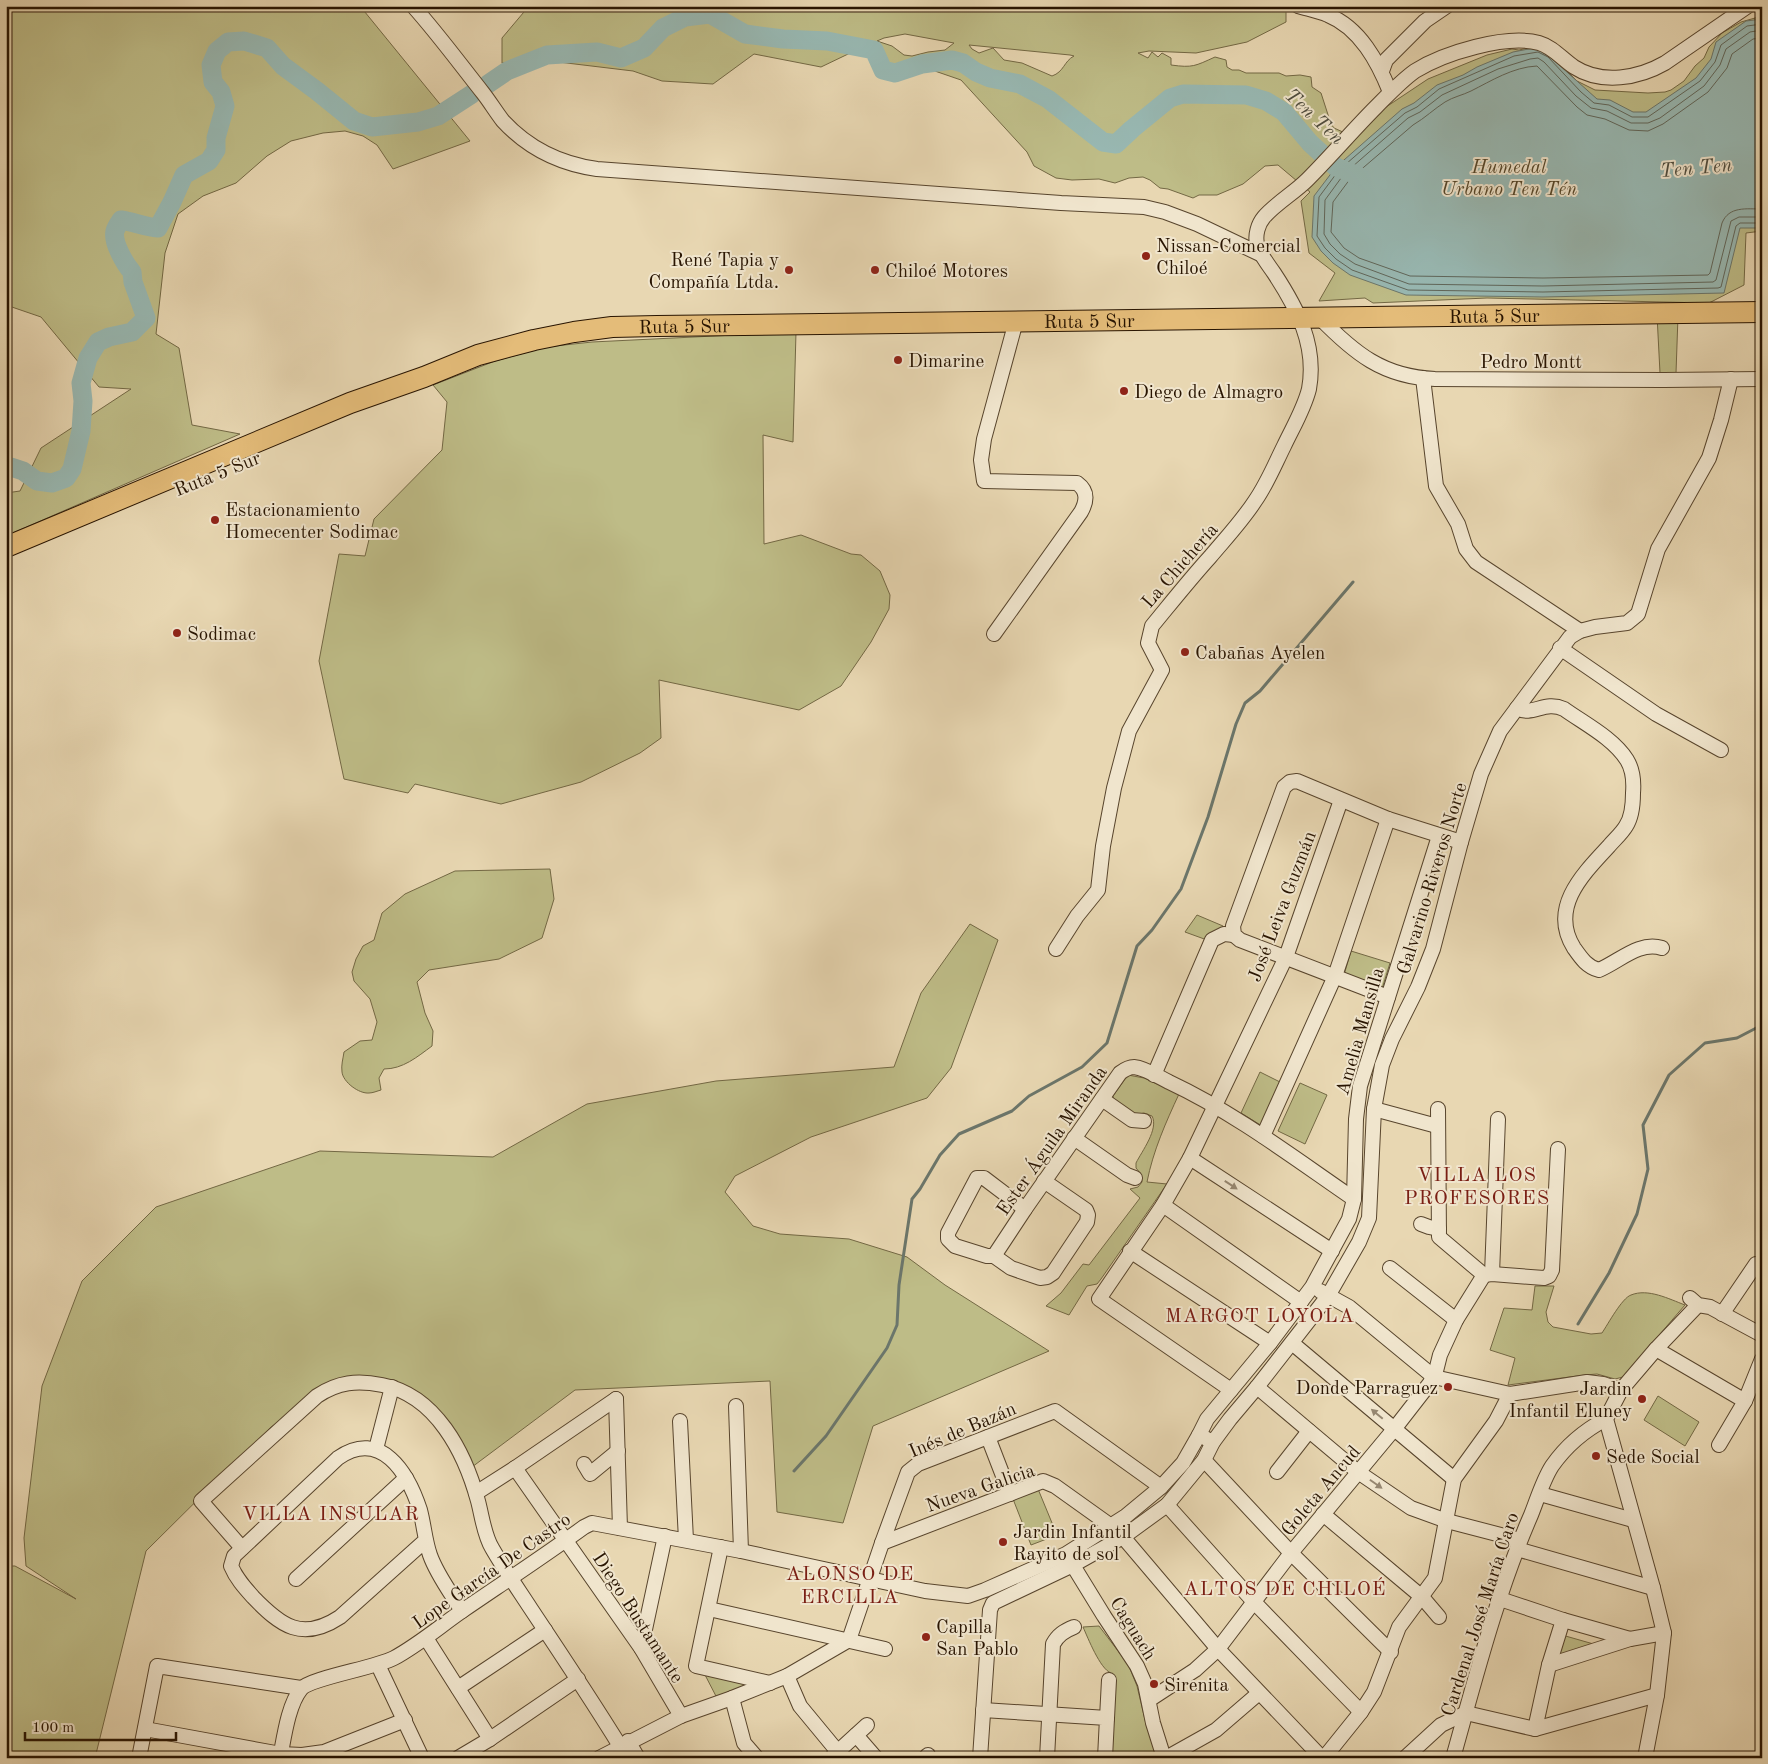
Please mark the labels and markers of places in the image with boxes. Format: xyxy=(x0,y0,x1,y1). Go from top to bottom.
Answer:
place label: Nissan-Comercial Chiloé xyxy=(1156,238,1301,279)
marker: Nissan-Comercial Chiloé xyxy=(1140,250,1152,262)
place label: René Tapia y Compañía Ltda. xyxy=(648,252,779,293)
place label: Chiloé Motores xyxy=(885,263,1008,282)
marker: René Tapia y Compañía Ltda. xyxy=(783,264,795,276)
marker: Chiloé Motores xyxy=(869,264,881,276)
place label: Dimarine xyxy=(908,353,984,372)
marker: Dimarine xyxy=(892,354,904,366)
place label: Diego de Almagro xyxy=(1134,384,1283,403)
marker: Diego de Almagro xyxy=(1118,385,1130,397)
place label: Estacionamiento Homecenter Sodimac xyxy=(225,502,398,543)
marker: Estacionamiento Homecenter Sodimac xyxy=(209,514,221,526)
place label: Sodimac xyxy=(187,626,256,645)
marker: Sodimac xyxy=(171,627,183,639)
place label: Cabañas Ayelen xyxy=(1195,645,1325,664)
marker: Cabañas Ayelen xyxy=(1179,646,1191,658)
place label: Donde Parraguez xyxy=(1296,1380,1438,1399)
marker: Donde Parraguez xyxy=(1442,1381,1454,1393)
place label: Jardin Infantil Eluney xyxy=(1509,1381,1632,1422)
marker: Jardin Infantil Eluney xyxy=(1636,1393,1648,1405)
place label: Sede Social xyxy=(1606,1449,1700,1468)
marker: Sede Social xyxy=(1590,1450,1602,1462)
place label: Jardin Infantil Rayito de sol xyxy=(1013,1524,1132,1565)
marker: Jardin Infantil Rayito de sol xyxy=(997,1536,1009,1548)
place label: Capilla San Pablo xyxy=(936,1619,1019,1660)
marker: Capilla San Pablo xyxy=(920,1631,932,1643)
place label: Sirenita xyxy=(1164,1677,1229,1696)
marker: Sirenita xyxy=(1148,1678,1160,1690)

